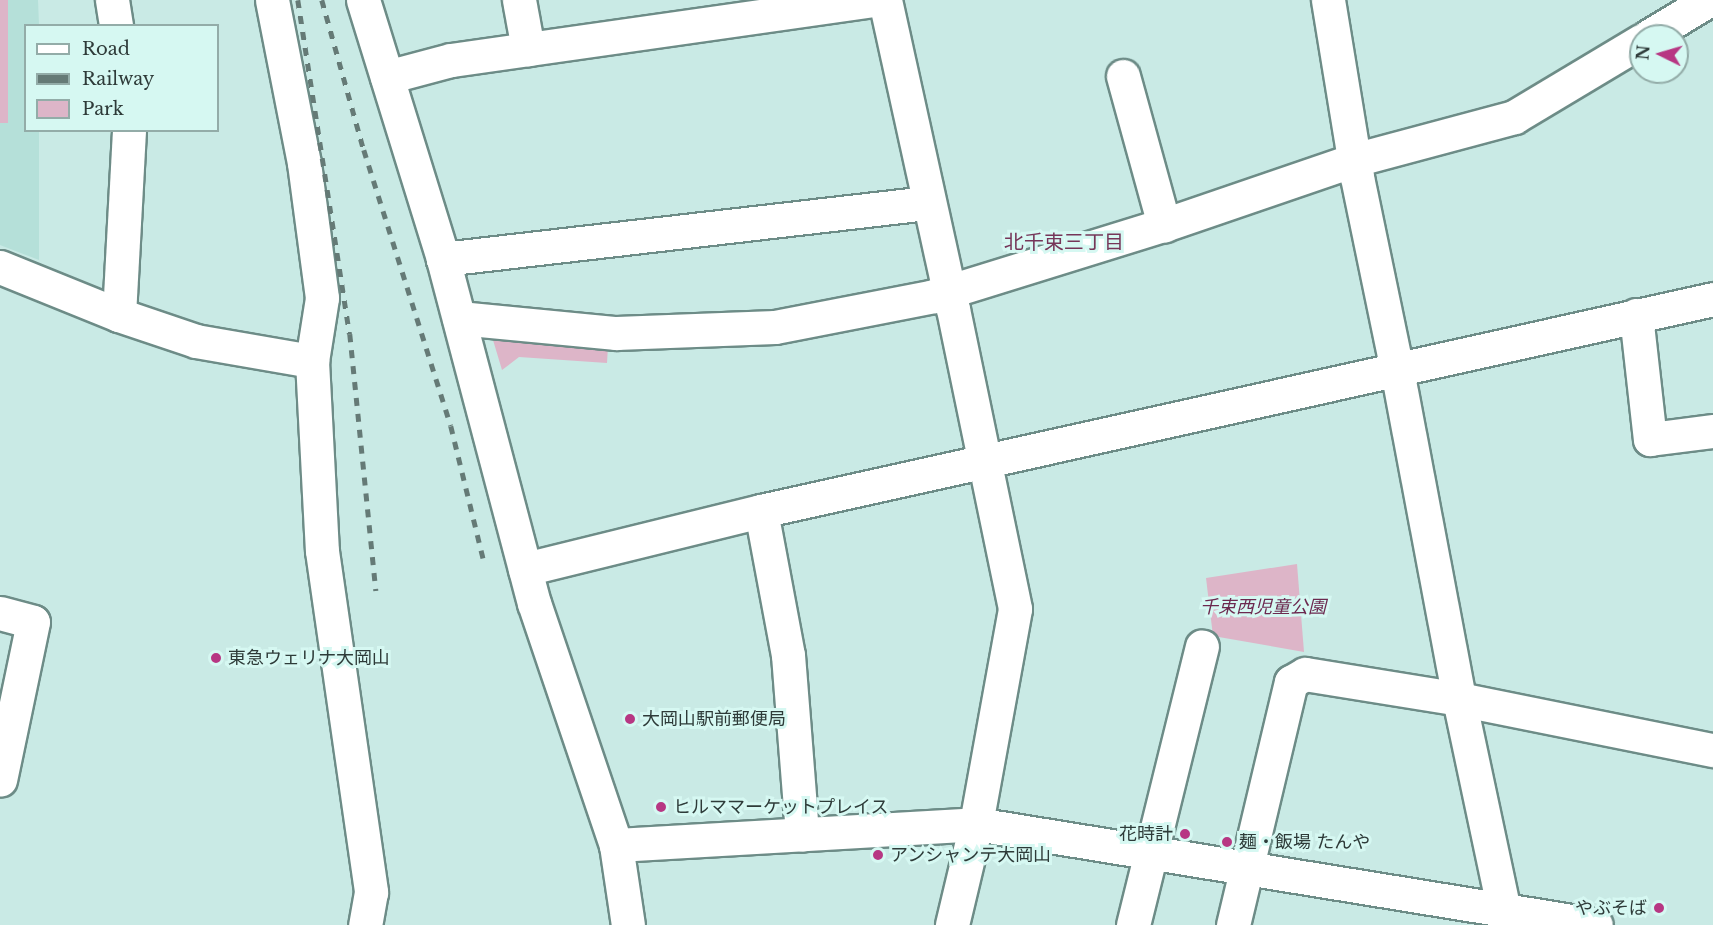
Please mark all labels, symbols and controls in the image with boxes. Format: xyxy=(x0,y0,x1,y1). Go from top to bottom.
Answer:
legend xyxy=(24,24,219,132)
north arrow xyxy=(1629,24,1689,84)
text: Road xyxy=(82,38,130,60)
text: N xyxy=(1632,44,1654,61)
text: Railway xyxy=(82,68,154,90)
text: Park xyxy=(82,98,124,120)
district label: 北千束三丁目 xyxy=(1004,230,1124,254)
park label: 千束西児童公園 xyxy=(1200,596,1326,618)
place label: 東急ウェリナ大岡山 xyxy=(228,647,390,669)
marker: 東急ウェリナ大岡山 xyxy=(209,651,223,665)
place label: 大岡山駅前郵便局 xyxy=(642,708,786,730)
marker: 大岡山駅前郵便局 xyxy=(623,712,637,726)
place label: ヒルママーケットプレイス xyxy=(673,796,889,818)
marker: ヒルママーケットプレイス xyxy=(654,800,668,814)
place label: 花時計 xyxy=(1119,823,1173,845)
marker: 花時計 xyxy=(1178,827,1192,841)
place label: 麺・飯場 たんや xyxy=(1239,831,1370,853)
marker: 麺・飯場 たんや xyxy=(1220,835,1234,849)
place label: アンシャンテ大岡山 xyxy=(890,844,1052,866)
marker: アンシャンテ大岡山 xyxy=(871,848,885,862)
place label: やぶそば xyxy=(1575,897,1647,919)
marker: やぶそば xyxy=(1652,901,1666,915)

